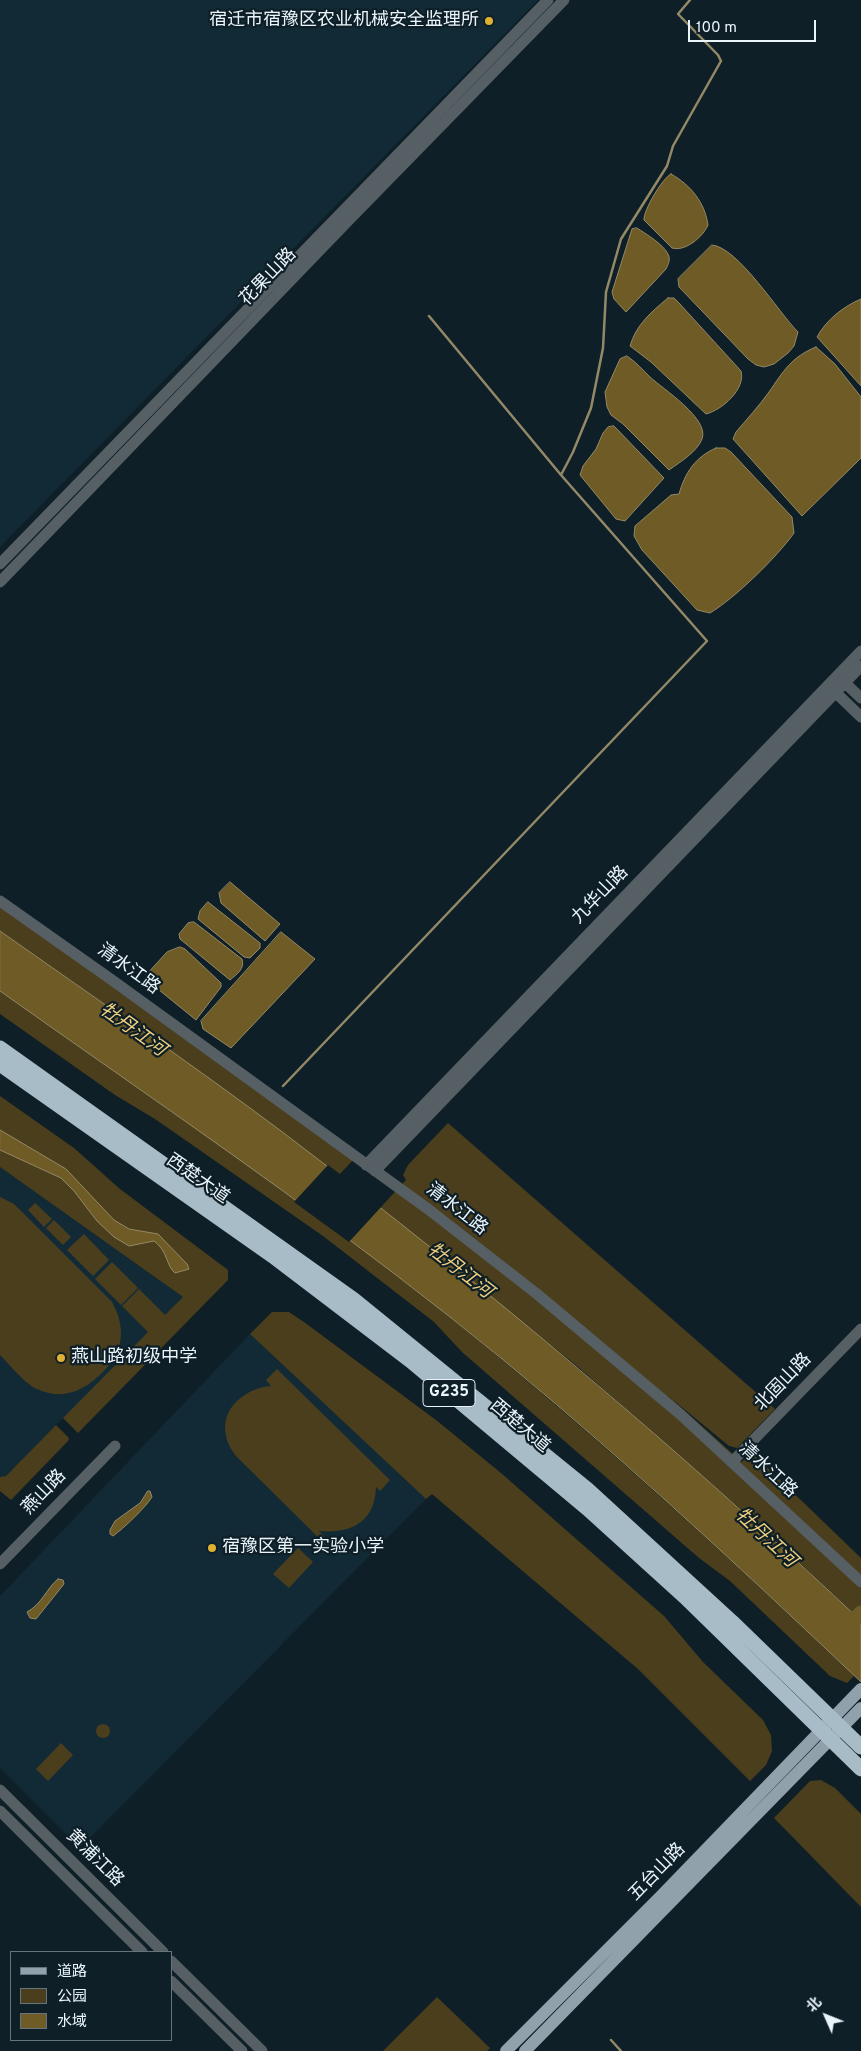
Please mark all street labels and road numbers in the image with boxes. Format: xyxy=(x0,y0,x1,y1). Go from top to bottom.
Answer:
street label: 花果山路 xyxy=(236,245,302,311)
street label: 九华山路 xyxy=(568,863,634,929)
street label: 清水江路 xyxy=(93,940,163,1000)
street label: 西楚大道 xyxy=(161,1151,233,1209)
street label: 清水江路 xyxy=(421,1179,491,1241)
street label: 北固山路 xyxy=(751,1350,817,1416)
road number: G235 xyxy=(423,1380,475,1406)
street label: 西楚大道 xyxy=(484,1396,554,1458)
street label: 清水江路 xyxy=(733,1439,801,1503)
street label: 燕山路 xyxy=(18,1466,72,1520)
street label: 黄浦江路 xyxy=(61,1826,127,1892)
street label: 五台山路 xyxy=(625,1840,691,1906)

